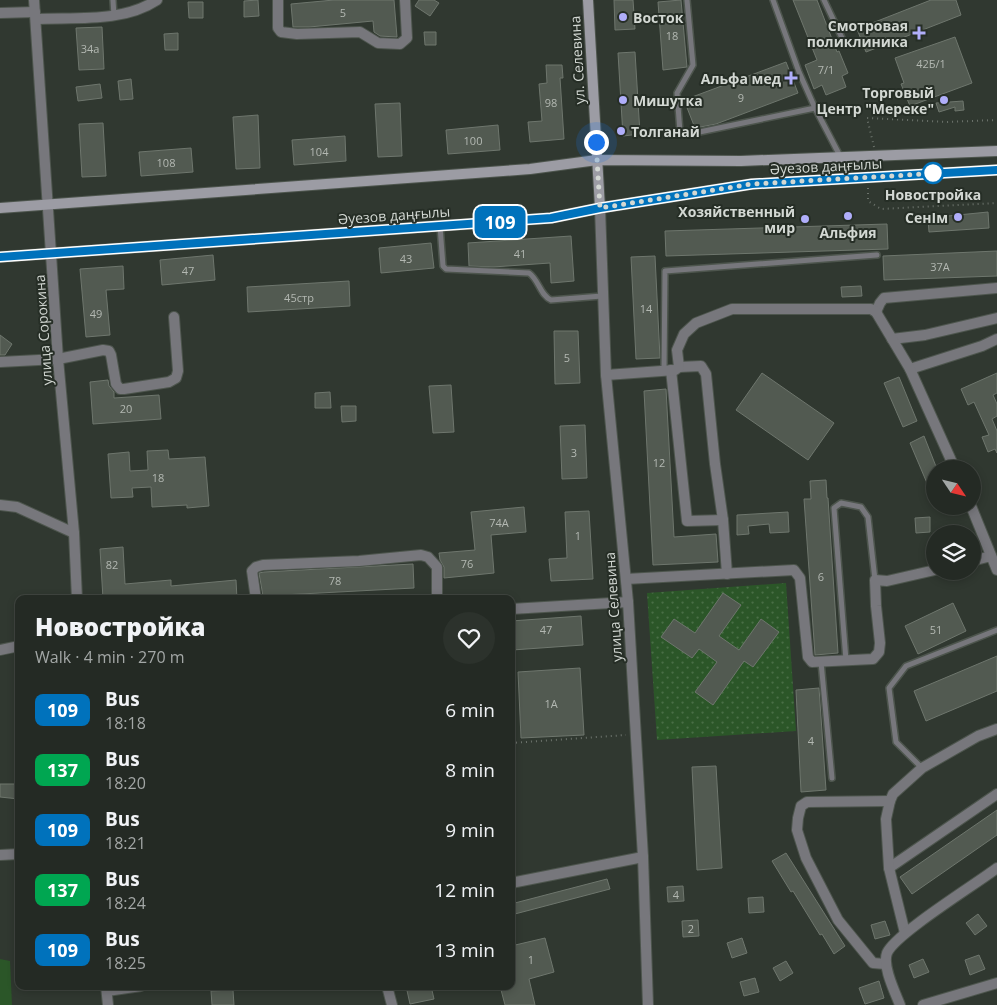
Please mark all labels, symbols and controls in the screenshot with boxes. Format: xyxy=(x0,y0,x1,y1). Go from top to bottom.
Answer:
house number: 5 xyxy=(340,5,346,20)
place label: Восток xyxy=(633,8,684,27)
marker: Восток xyxy=(617,11,629,23)
street label: ул. Селевина xyxy=(565,15,589,105)
place label: Смотровая поликлиника xyxy=(807,16,908,51)
marker: Смотровая поликлиника xyxy=(912,26,926,40)
house number: 18 xyxy=(666,28,678,43)
house number: 34а xyxy=(81,41,99,56)
house number: 42Б/1 xyxy=(916,56,946,71)
house number: 7/1 xyxy=(818,62,834,77)
place label: Альфа мед xyxy=(701,69,782,88)
marker: Альфа мед xyxy=(785,72,797,84)
place label: Торговый Центр "Мереке" xyxy=(817,83,934,118)
house number: 9 xyxy=(738,90,744,105)
place label: Мишутка xyxy=(633,91,703,110)
marker: Мишутка xyxy=(617,94,629,106)
marker: Торговый Центр "Мереке" xyxy=(938,94,950,106)
house number: 98 xyxy=(545,95,557,110)
place label: Толганай xyxy=(631,122,700,141)
marker: Толганай xyxy=(615,125,627,137)
your location xyxy=(584,130,609,155)
house number: 100 xyxy=(464,133,482,148)
house number: 104 xyxy=(310,144,329,159)
street label: Әуезов даңғылы xyxy=(769,154,883,178)
house number: 108 xyxy=(157,155,175,170)
marker: Новостройка xyxy=(922,162,944,184)
place label: Новостройка xyxy=(885,185,981,204)
street label: Әуезов даңғылы xyxy=(337,202,451,228)
place label: Хозяйственный мир xyxy=(678,202,795,237)
line badge: 109 xyxy=(471,206,529,238)
place label: СенIм xyxy=(905,208,948,227)
text: 109 xyxy=(485,210,515,234)
marker: Альфия xyxy=(842,210,854,222)
marker: СенIм xyxy=(952,211,964,223)
marker: Хозяйственный мир xyxy=(799,213,811,225)
place label: Альфия xyxy=(819,223,877,242)
house number: 41 xyxy=(514,246,526,261)
house number: 43 xyxy=(400,251,412,266)
house number: 37А xyxy=(930,259,950,274)
house number: 47 xyxy=(182,263,194,278)
street label: улица Сорокина xyxy=(30,274,56,386)
house number: 45стр xyxy=(284,290,314,305)
house number: 14 xyxy=(640,301,653,316)
house number: 49 xyxy=(90,306,102,321)
house number: 5 xyxy=(564,350,570,365)
house number: 20 xyxy=(120,401,132,416)
house number: 3 xyxy=(571,445,577,460)
house number: 12 xyxy=(653,455,665,470)
north arrow xyxy=(926,460,981,515)
map controls xyxy=(926,460,981,580)
house number: 18 xyxy=(152,470,164,485)
house number: 74А xyxy=(489,515,509,530)
button: layers xyxy=(926,525,981,580)
house number: 1 xyxy=(575,528,581,543)
street label: улица Селевина xyxy=(600,551,626,663)
house number: 76 xyxy=(461,556,473,571)
house number: 82 xyxy=(106,557,118,572)
house number: 6 xyxy=(818,569,824,584)
house number: 78 xyxy=(329,573,341,588)
text: Новостройка xyxy=(35,610,206,643)
button: heart xyxy=(443,612,495,664)
house number: 47 xyxy=(540,622,552,637)
house number: 51 xyxy=(930,622,942,637)
text: Walk · 4 min · 270 m xyxy=(35,646,185,668)
text: Bus xyxy=(105,686,140,712)
house number: 1А xyxy=(544,696,558,711)
text: 6 min xyxy=(445,697,495,723)
text: 109 xyxy=(47,698,78,722)
text: 18:18 xyxy=(105,712,146,734)
house number: 4 xyxy=(808,733,815,748)
text: Bus xyxy=(105,746,140,772)
text: 8 min xyxy=(445,757,495,783)
text: 137 xyxy=(47,758,78,782)
text: 18:20 xyxy=(105,772,146,794)
text: Bus xyxy=(105,806,140,832)
text: 9 min xyxy=(445,817,495,843)
text: 109 xyxy=(47,818,78,842)
text: 18:21 xyxy=(105,832,146,854)
text: Bus xyxy=(105,866,140,892)
text: 12 min xyxy=(434,877,495,903)
text: 137 xyxy=(47,878,78,902)
house number: 4 xyxy=(673,887,680,902)
text: 18:24 xyxy=(105,892,146,914)
house number: 2 xyxy=(688,921,694,936)
text: Bus xyxy=(105,926,140,952)
text: 13 min xyxy=(434,937,495,963)
text: 109 xyxy=(47,938,78,962)
text: 18:25 xyxy=(105,952,146,974)
house number: 1 xyxy=(528,952,534,967)

